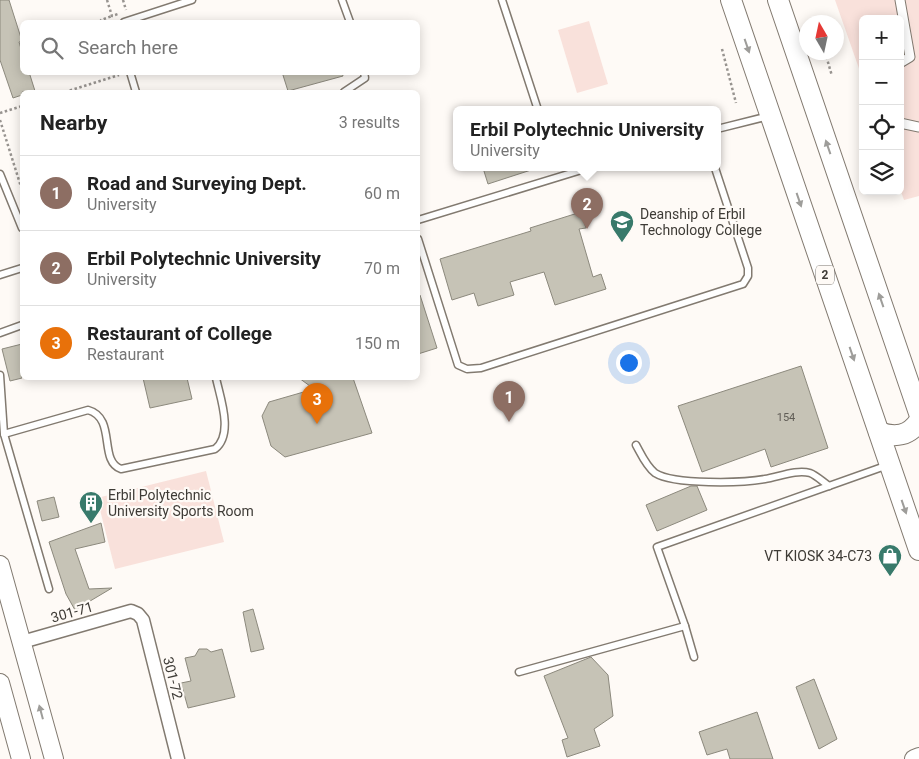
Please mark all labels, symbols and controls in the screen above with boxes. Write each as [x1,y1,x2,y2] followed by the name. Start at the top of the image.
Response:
[799,15,844,60] north arrow
[859,15,904,195] map controls
[859,15,904,60] button: +
[20,20,420,75] search box
[38,34,66,62] icon: search
[78,36,178,59] text: Search here
[743,39,751,54] one-way arrow
[859,60,904,105] button: −
[859,105,904,150] button: locate
[453,106,721,171] popup
[40,111,107,135] text: Nearby
[339,113,400,132] text: 3 results
[470,118,704,141] text: Erbil Polytechnic University
[824,139,831,154] one-way arrow
[470,141,540,160] text: University
[859,150,904,195] button: layers
[87,172,307,195] text: Road and Surveying Dept.
[51,184,61,203] text: 1
[364,184,400,203] text: 60 m
[571,188,603,229] pin: 2
[795,193,803,208] one-way arrow
[87,195,157,214] text: University
[640,206,762,238] place label: Deanship of Erbil Technology College
[609,209,635,243] school or university icon: Deanship of Erbil Technology College
[87,247,321,270] text: Erbil Polytechnic University
[51,259,61,278] text: 2
[364,259,400,278] text: 70 m
[816,266,834,284] road number: 2
[87,270,157,289] text: University
[876,293,884,308] one-way arrow
[87,322,272,345] text: Restaurant of College
[51,334,61,353] text: 3
[355,334,400,353] text: 150 m
[87,345,164,364] text: Restaurant
[849,346,856,361] one-way arrow
[616,350,642,376] your location
[493,381,525,422] pin: 1
[301,383,333,424] pin: 3
[777,411,795,424] house number: 154
[108,487,254,519] place label: Erbil Polytechnic University Sports Room
[78,490,104,524] building icon: Erbil Polytechnic University Sports Room
[901,500,909,515] one-way arrow
[877,543,903,577] shop icon: VT KIOSK 34-C73
[764,548,872,564] place label: VT KIOSK 34-C73
[49,598,95,626] street label: 301-71
[160,655,186,701] street label: 301-72
[37,704,45,719] one-way arrow

